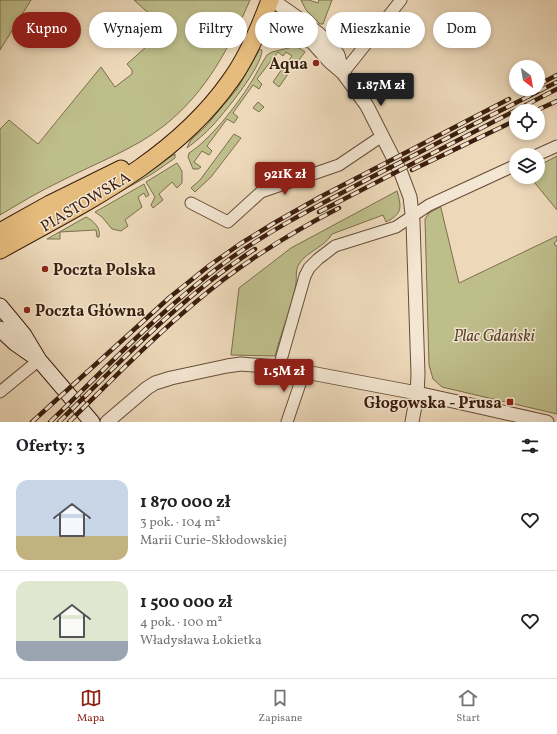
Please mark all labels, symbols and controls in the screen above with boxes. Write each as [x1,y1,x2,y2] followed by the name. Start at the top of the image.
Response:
[12,12,81,48] chip: Kupno
[89,12,177,48] chip: Wynajem
[185,12,247,48] chip: Filtry
[255,12,318,48] chip: Nowe
[326,12,425,48] chip: Mieszkanie
[433,12,491,48] chip: Dom
[269,54,308,76] place label: Aqua
[311,58,321,68] marker: Aqua
[509,60,545,96] north arrow
[509,60,545,184] map controls
[340,73,422,107] pin: 1.87M zł
[357,77,405,95] text: 1.87M zł
[509,104,545,140] button: locate
[509,148,545,184] button: layers
[248,162,322,196] pin: 921K zł
[264,166,306,184] text: 921K zł
[37,167,135,238] street label: PIASTOWSKA
[53,260,156,282] place label: Poczta Polska
[40,264,50,274] marker: Poczta Polska
[35,301,146,323] place label: Poczta Główna
[22,305,32,315] marker: Poczta Główna
[453,326,536,348] park label: Plac Gdański
[247,359,321,393] pin: 1.5M zł
[263,363,305,381] text: 1.5M zł
[364,393,502,415] place label: Głogowska - Prusa
[505,397,515,407] marker: Głogowska - Prusa
[16,435,85,458] text: Oferty: 3
[519,435,541,457] icon: filters
[140,491,231,514] text: 1 870 000 zł
[48,496,96,544] icon: home
[519,509,541,531] icon: heart
[140,514,221,532] text: 3 pok. · 104 m²
[140,532,287,550] text: Marii Curie-Skłodowskiej
[140,591,232,614] text: 1 500 000 zł
[48,597,96,645] icon: home
[519,610,541,632] icon: heart
[140,614,222,632] text: 4 pok. · 100 m²
[140,632,262,650] text: Władysława Łokietka
[77,687,104,726] tab: Mapa
[258,687,302,726] tab: Zapisane
[456,687,480,726] tab: Start

